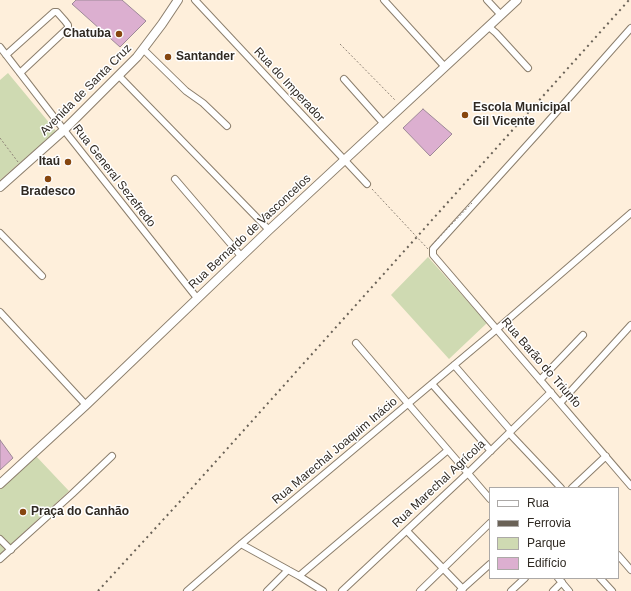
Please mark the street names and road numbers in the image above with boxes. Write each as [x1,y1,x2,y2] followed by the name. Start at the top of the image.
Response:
[37,41,135,139] street label: Avenida de Santa Cruz
[251,45,327,125] street label: Rua do Imperador
[70,122,158,230] street label: Rua General Sezefredo
[186,172,314,292] street label: Rua Bernardo de Vasconcelos
[498,315,584,411] street label: Rua Barão do Triunfo
[270,394,400,508] street label: Rua Marechal Joaquim Inácio
[389,437,489,531] street label: Rua Marechal Agrícola

